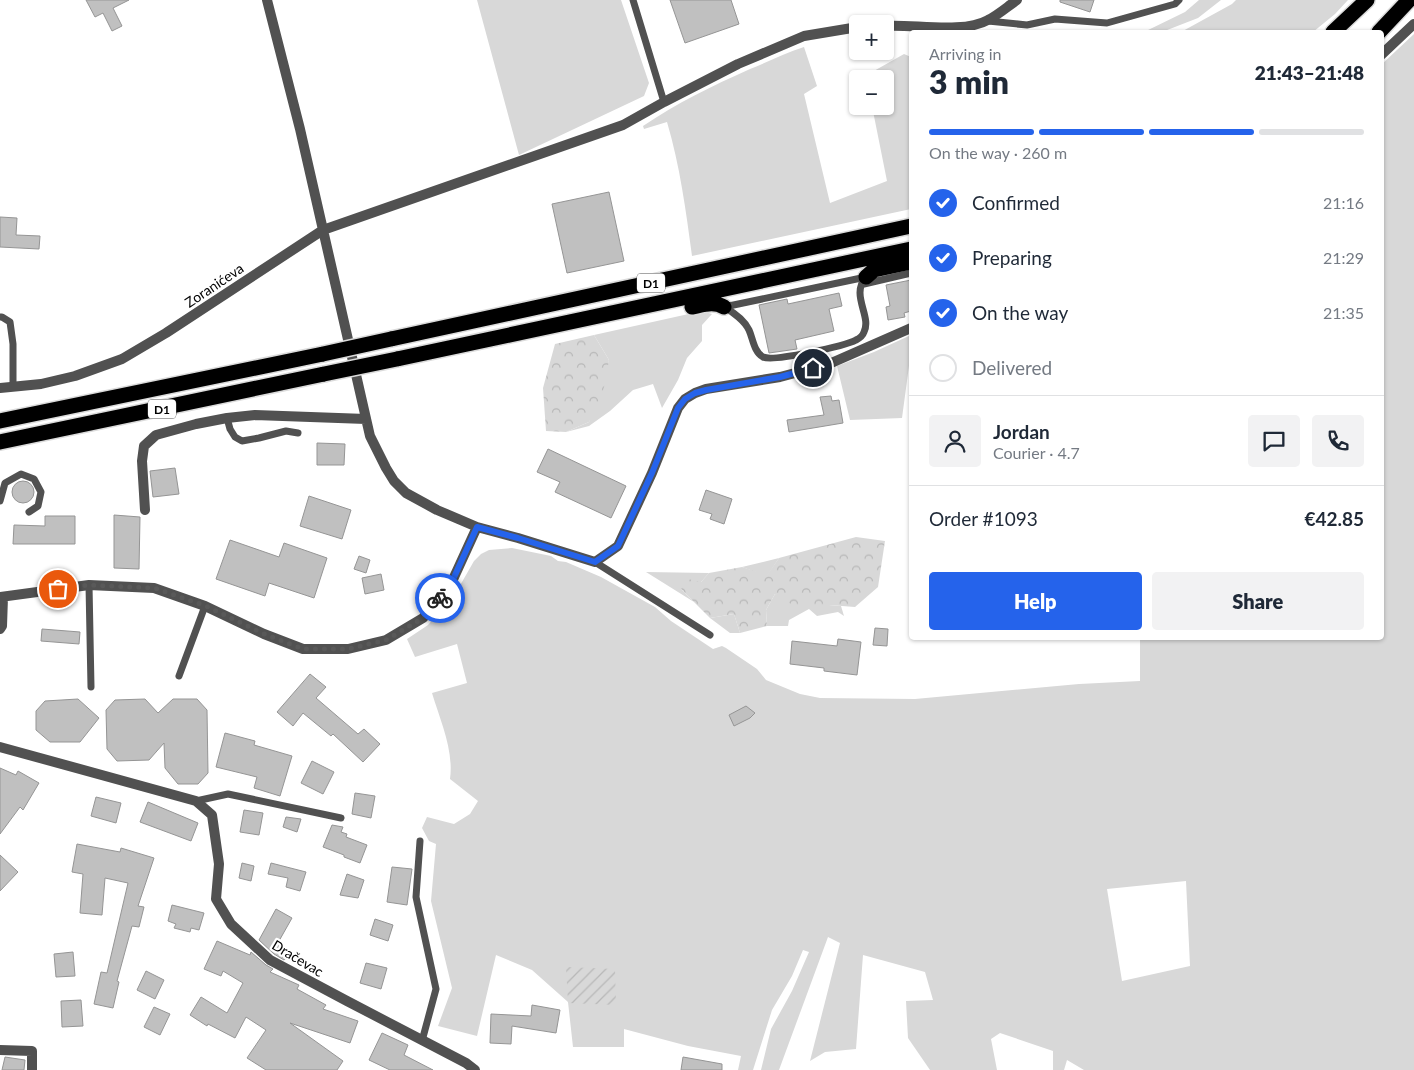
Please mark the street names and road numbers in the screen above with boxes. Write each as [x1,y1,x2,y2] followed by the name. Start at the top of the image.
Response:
[181,259,247,311] street label: Zoranićeva
[637,274,665,292] road number: D1
[148,399,176,418] road number: D1
[269,936,327,980] street label: Dračevac

